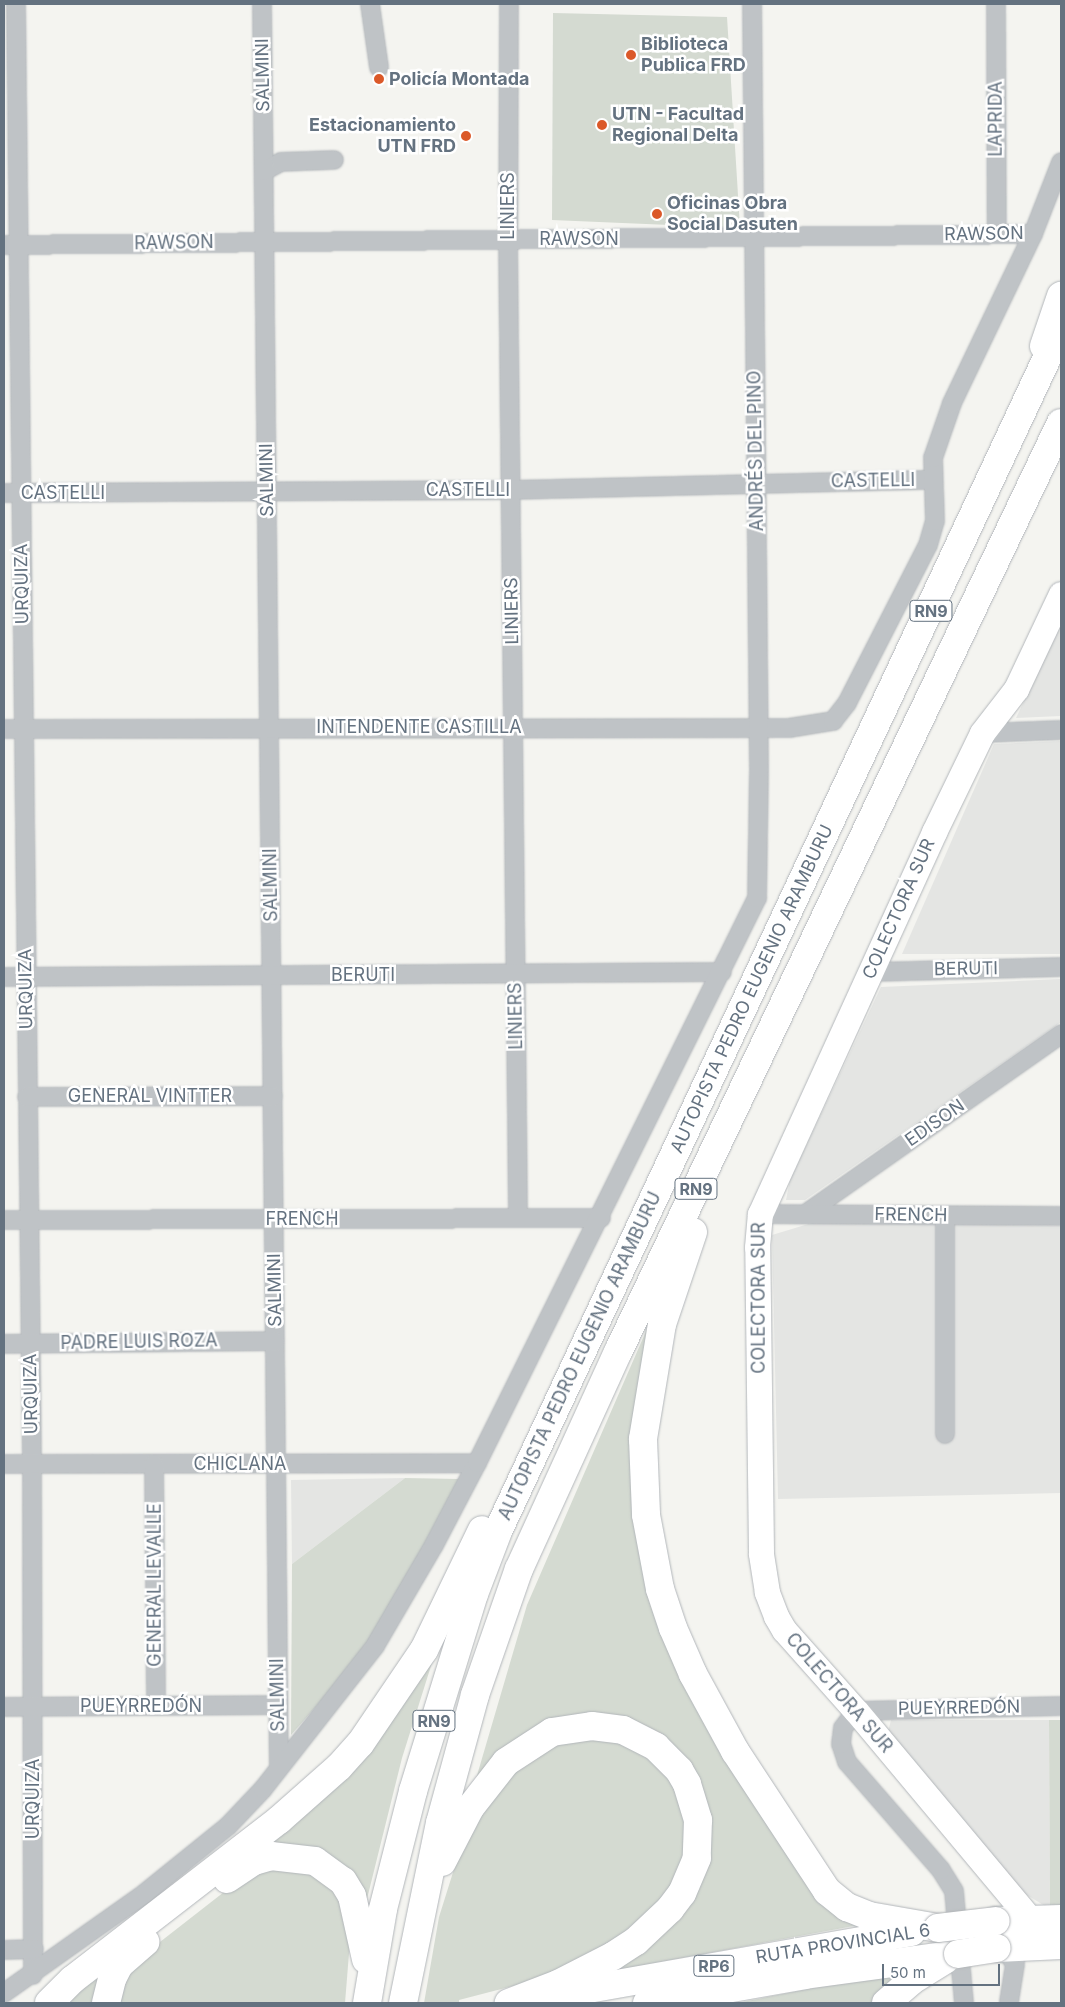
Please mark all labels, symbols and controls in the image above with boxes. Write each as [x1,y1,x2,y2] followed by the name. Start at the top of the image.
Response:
[641,34,746,76] place label: Biblioteca Publica FRD
[252,38,274,112] street label: SALMINI
[625,49,637,61] marker: Biblioteca Publica FRD
[389,68,529,90] place label: Policía Montada
[373,73,385,85] marker: Policía Montada
[985,81,1007,157] street label: LAPRIDA
[612,104,744,146] place label: UTN - Facultad Regional Delta
[309,115,456,158] place label: Estacionamiento UTN FRD
[596,119,608,131] marker: UTN - Facultad Regional Delta
[460,130,472,142] marker: Estacionamiento UTN FRD
[497,172,519,240] street label: LINIERS
[667,193,798,235] place label: Oficinas Obra Social Dasuten
[651,208,663,220] marker: Oficinas Obra Social Dasuten
[944,223,1024,245] street label: RAWSON
[539,228,619,250] street label: RAWSON
[134,232,214,254] street label: RAWSON
[744,370,768,532] street label: ANDRÉS DEL PINO
[256,443,278,517] street label: SALMINI
[831,469,915,493] street label: CASTELLI
[426,479,510,501] street label: CASTELLI
[21,482,105,504] street label: CASTELLI
[10,543,34,625] street label: URQUIZA
[501,577,523,645] street label: LINIERS
[908,598,954,624] road number: RN9
[316,716,522,738] street label: INTENDENTE CASTILLA
[666,821,838,1157] street label: AUTOPISTA PEDRO EUGENIO ARAMBURU
[858,835,940,983] street label: COLECTORA SUR
[260,848,282,922] street label: SALMINI
[14,948,38,1030] street label: URQUIZA
[934,958,998,980] street label: BERUTI
[331,964,395,986] street label: BERUTI
[505,982,527,1050] street label: LINIERS
[68,1085,232,1107] street label: GENERAL VINTTER
[901,1095,969,1151] street label: EDISON
[674,1176,718,1202] road number: RN9
[494,1188,666,1524] street label: AUTOPISTA PEDRO EUGENIO ARAMBURU
[874,1204,948,1226] street label: FRENCH
[265,1208,339,1230] street label: FRENCH
[748,1222,770,1374] street label: COLECTORA SUR
[264,1253,286,1327] street label: SALMINI
[60,1330,218,1354] street label: PADRE LUIS ROZA
[19,1353,43,1435] street label: URQUIZA
[193,1453,287,1475] street label: CHICLANA
[144,1503,166,1667] street label: GENERAL LEVALLE
[781,1629,897,1757] street label: COLECTORA SUR
[267,1658,289,1732] street label: SALMINI
[80,1695,202,1717] street label: PUEYRREDÓN
[898,1696,1020,1720] street label: PUEYRREDÓN
[412,1708,456,1734] road number: RN9
[22,1759,44,1839] street label: URQUIZA
[754,1920,932,1968] street label: RUTA PROVINCIAL 6
[693,1952,735,1980] road number: RP6
[885,1954,1002,1986] scale bar
[890,1963,926,1982] text: 50 m

